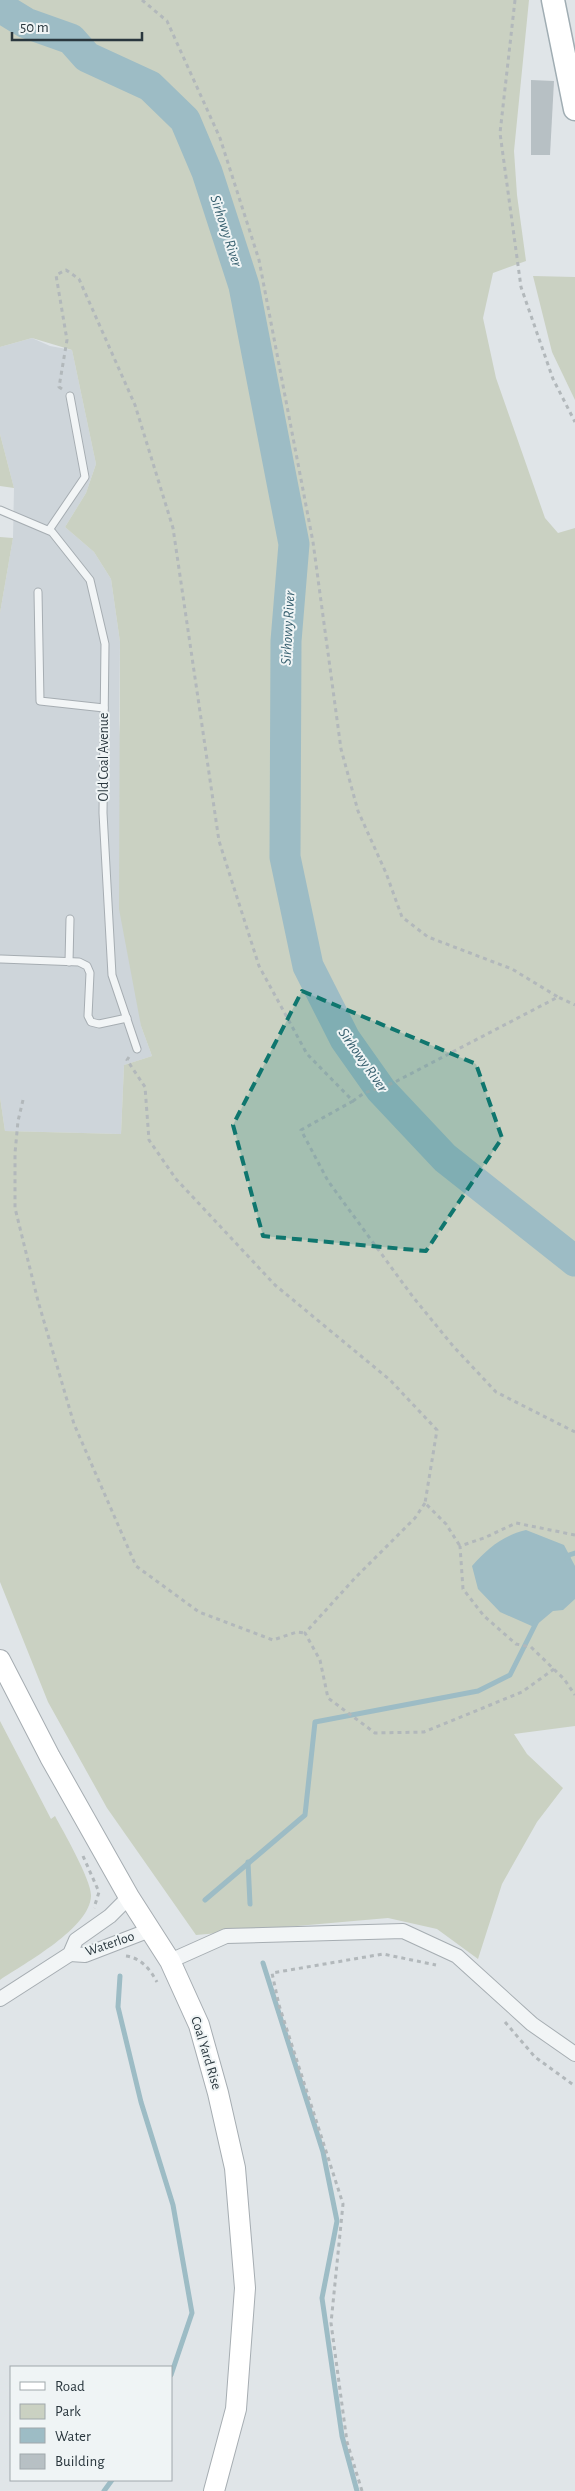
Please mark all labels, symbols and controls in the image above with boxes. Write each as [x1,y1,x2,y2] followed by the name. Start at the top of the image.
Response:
[12,10,142,42] scale bar
[20,20,49,35] text: 50 m
[207,193,245,270] water label: Sirhowy River
[279,589,297,665] water label: Sirhowy River
[97,713,111,801] street label: Old Coal Avenue
[336,1025,391,1096] water label: Sirhowy River
[84,1929,136,1959] street label: Waterloo
[188,2015,224,2091] street label: Coal Yard Rise
[10,2366,172,2481] legend
[55,2379,85,2394] text: Road
[55,2404,81,2419] text: Park
[55,2429,91,2444] text: Water
[55,2454,105,2469] text: Building

